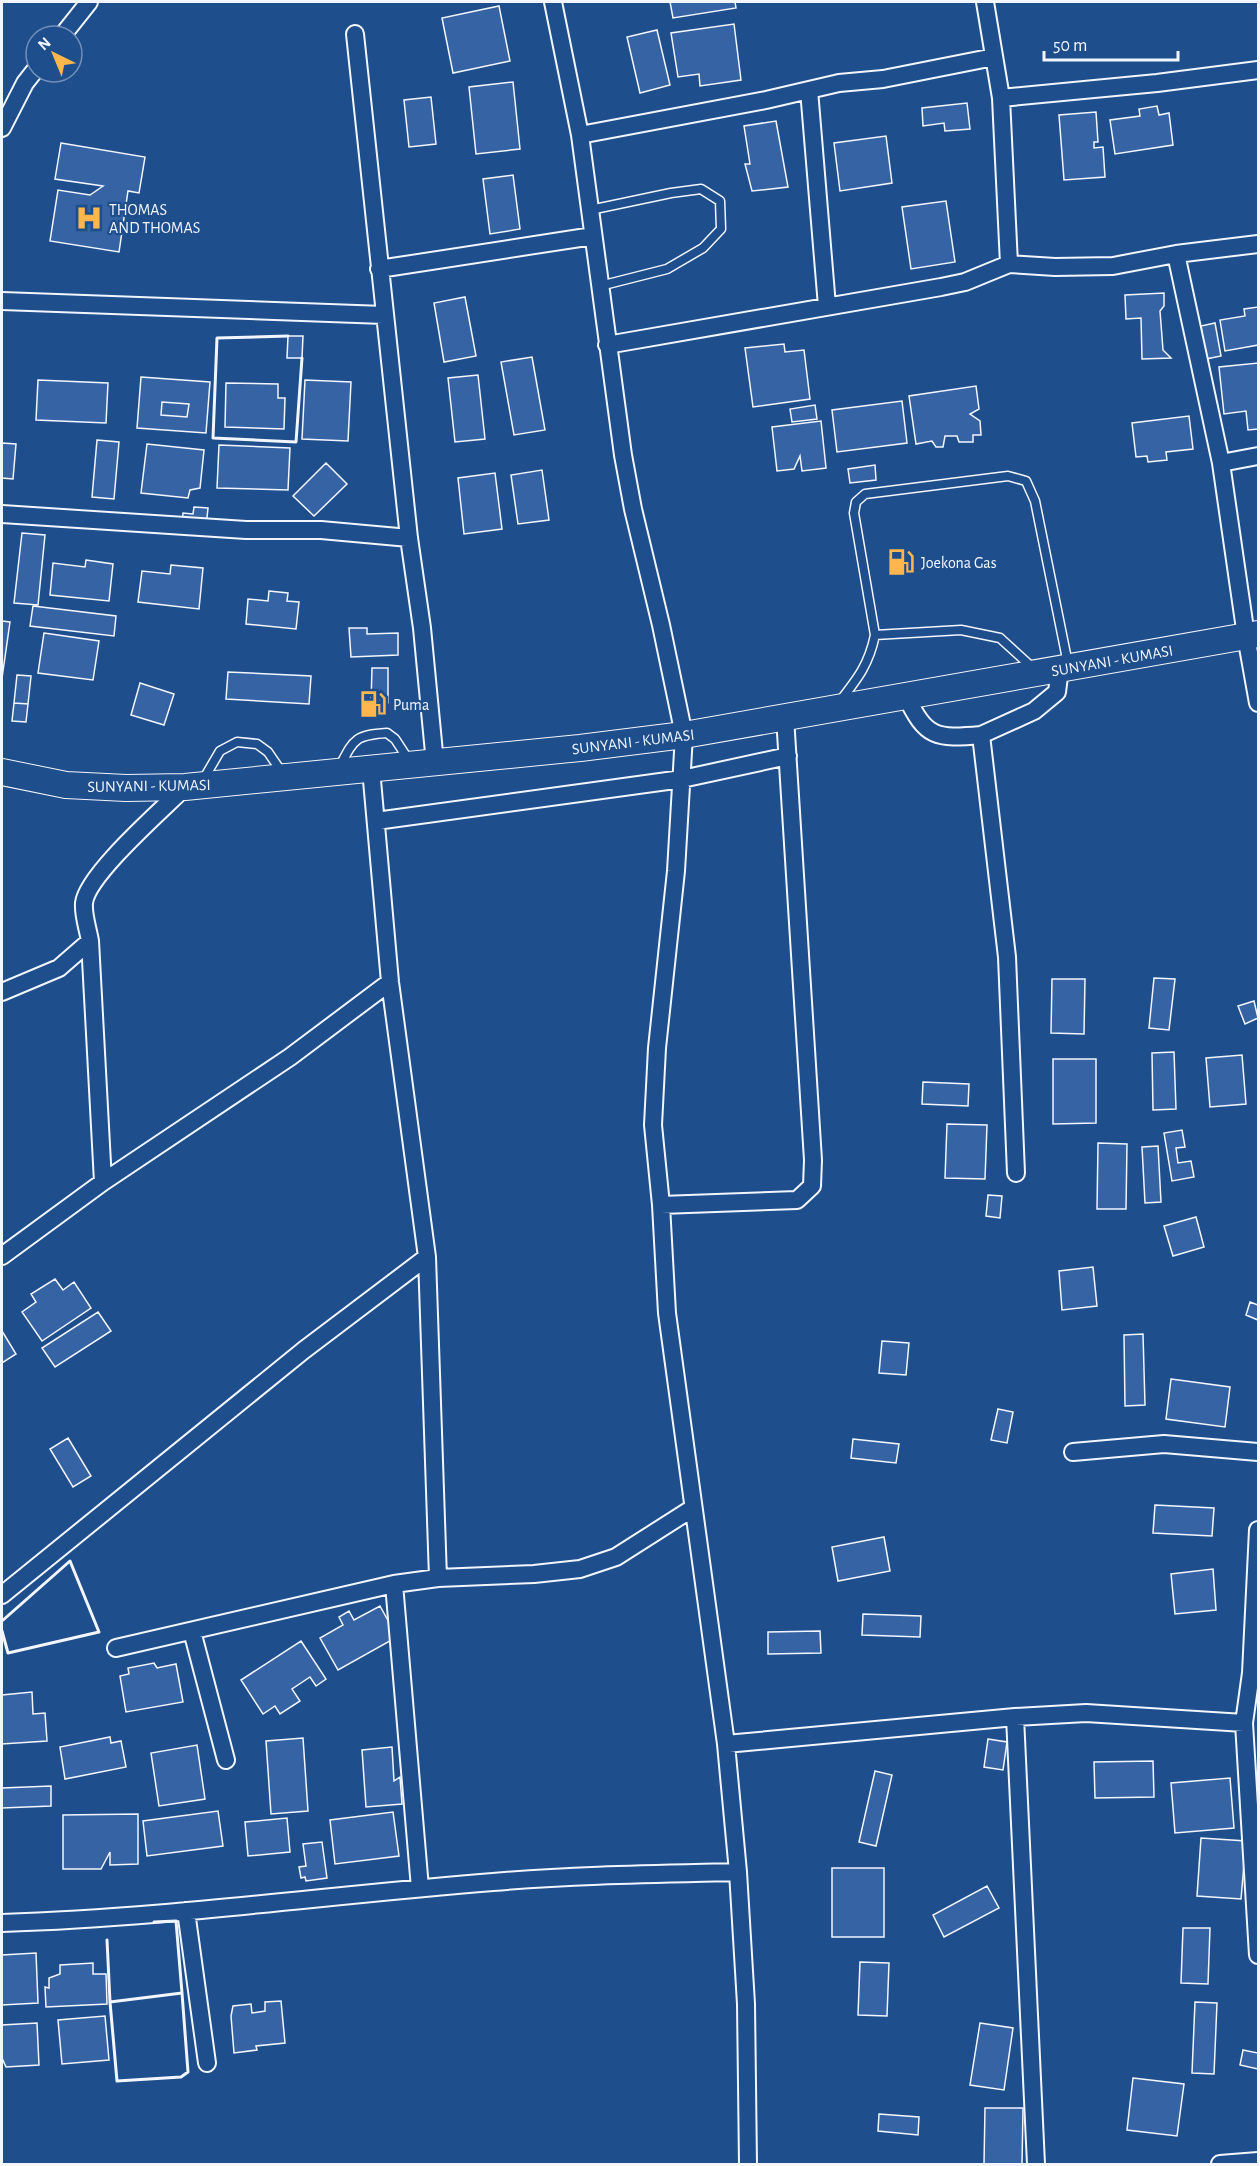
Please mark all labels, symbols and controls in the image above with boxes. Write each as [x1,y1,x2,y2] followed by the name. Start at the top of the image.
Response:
[24,24,84,84] north arrow
[1044,24,1178,62] scale bar
[35,34,54,53] text: N
[1053,37,1087,55] text: 50 m
[109,202,200,236] place label: THOMAS AND THOMAS
[74,203,104,233] hospital icon: THOMAS AND THOMAS
[886,547,916,577] fuel station icon: Joekona Gas
[921,555,997,571] place label: Joekona Gas
[1050,642,1174,680] street label: SUNYANI - KUMASI
[358,689,388,719] fuel station icon: Puma
[393,697,429,713] place label: Puma
[571,727,695,757] street label: SUNYANI - KUMASI
[87,777,211,795] street label: SUNYANI - KUMASI

